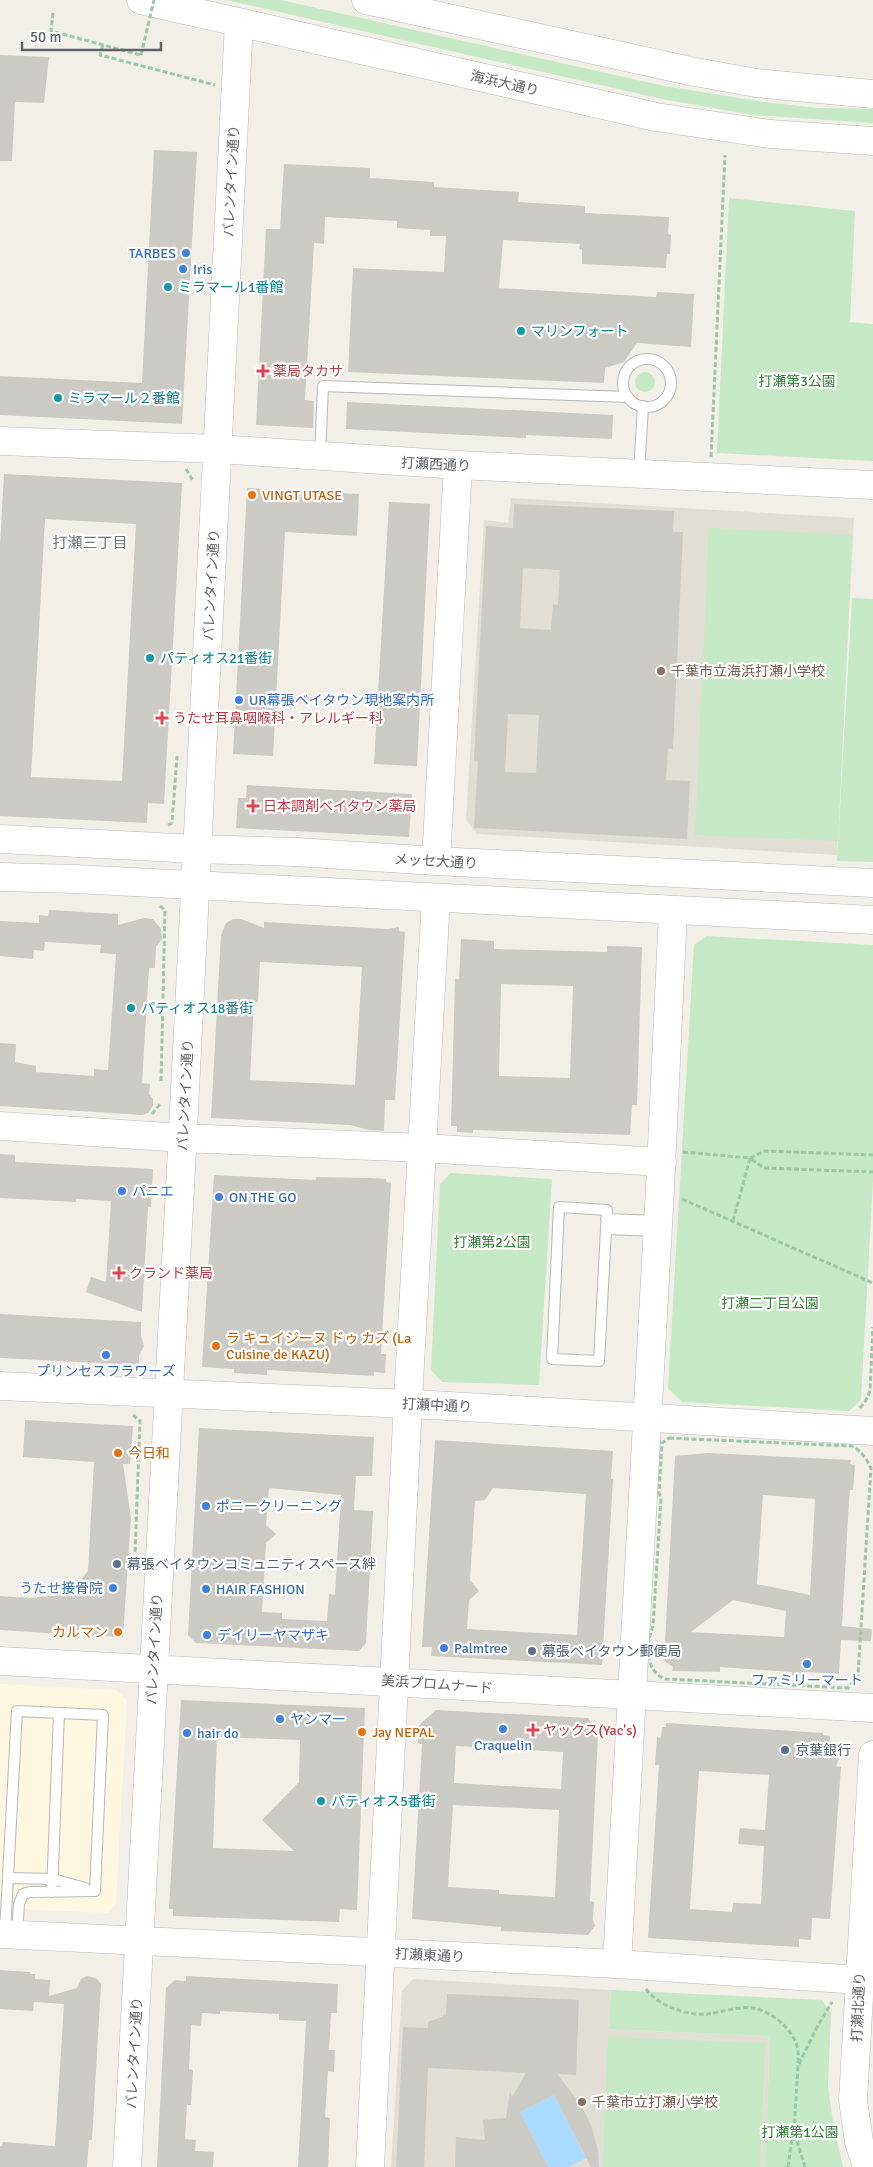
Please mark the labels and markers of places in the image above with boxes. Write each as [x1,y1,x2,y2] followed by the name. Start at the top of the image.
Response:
[129,245,176,262] place label: TARBES
[180,247,192,259] marker: TARBES
[193,261,212,278] place label: Iris
[177,263,189,275] marker: Iris
[178,279,284,296] place label: ミラマール1番館
[162,281,174,293] marker: ミラマール1番館
[531,323,629,340] place label: マリンフォート
[515,325,527,337] marker: マリンフォート
[273,363,343,380] place label: 薬局タカサ
[257,365,269,377] marker: 薬局タカサ
[68,390,180,407] place label: ミラマール２番館
[52,392,64,404] marker: ミラマール２番館
[262,487,342,504] place label: VINGT UTASE
[246,489,258,501] marker: VINGT UTASE
[160,650,272,667] place label: パティオス21番街
[144,652,156,664] marker: パティオス21番街
[671,663,825,680] place label: 千葉市立海浜打瀬小学校
[655,665,667,677] marker: 千葉市立海浜打瀬小学校
[249,692,434,709] place label: UR幕張ベイタウン現地案内所
[233,694,245,706] marker: UR幕張ベイタウン現地案内所
[173,710,383,727] place label: うたせ耳鼻咽喉科・アレルギー科
[155,711,169,725] marker: うたせ耳鼻咽喉科・アレルギー科
[263,798,416,815] place label: 日本調剤ベイタウン薬局
[247,800,259,812] marker: 日本調剤ベイタウン薬局
[141,1000,253,1017] place label: パティオス18番街
[125,1002,137,1014] marker: パティオス18番街
[132,1183,174,1200] place label: パニエ
[116,1185,128,1197] marker: パニエ
[229,1189,296,1206] place label: ON THE GO
[213,1191,225,1203] marker: ON THE GO
[129,1265,213,1282] place label: クランド薬局
[113,1267,125,1279] marker: クランド薬局
[226,1330,411,1363] place label: ラ キュイジーヌ ドゥ カズ (La Cuisine de KAZU)
[210,1340,222,1352] marker: ラ キュイジーヌ ドゥ カズ (La Cuisine de KAZU)
[100,1349,112,1361] marker: プリンセスフラワーズ
[36,1363,176,1380] place label: プリンセスフラワーズ
[128,1445,170,1462] place label: 今日和
[112,1447,124,1459] marker: 今日和
[216,1498,342,1515] place label: ポニークリーニング
[200,1500,212,1512] marker: ポニークリーニング
[127,1556,376,1573] place label: 幕張ベイタウンコミュニティスペース絆
[111,1558,123,1570] marker: 幕張ベイタウンコミュニティスペース絆
[19,1580,103,1597] place label: うたせ接骨院
[216,1581,305,1598] place label: HAIR FASHION
[107,1582,119,1594] marker: うたせ接骨院
[200,1583,212,1595] marker: HAIR FASHION
[52,1624,108,1641] place label: カルマン
[112,1626,124,1638] marker: カルマン
[217,1627,329,1644] place label: デイリーヤマザキ
[201,1629,213,1641] marker: デイリーヤマザキ
[454,1640,508,1657] place label: Palmtree
[438,1642,450,1654] marker: Palmtree
[542,1643,681,1660] place label: 幕張ベイタウン郵便局
[526,1645,538,1657] marker: 幕張ベイタウン郵便局
[801,1658,813,1670] marker: ファミリーマート
[751,1672,863,1689] place label: ファミリーマート
[290,1711,346,1728] place label: ヤンマー
[274,1713,286,1725] marker: ヤンマー
[543,1722,637,1739] place label: ヤックス(Yac's)
[497,1723,509,1735] marker: Craquelin
[372,1724,435,1741] place label: Jay NEPAL
[527,1724,539,1736] marker: ヤックス(Yac's)
[197,1725,238,1742] place label: hair do
[356,1726,368,1738] marker: Jay NEPAL
[181,1727,193,1739] marker: hair do
[474,1737,532,1754] place label: Craquelin
[795,1742,851,1759] place label: 京葉銀行
[779,1744,791,1756] marker: 京葉銀行
[331,1793,436,1810] place label: パティオス5番街
[315,1795,327,1807] marker: パティオス5番街
[592,2094,718,2111] place label: 千葉市立打瀬小学校
[576,2096,588,2108] marker: 千葉市立打瀬小学校

